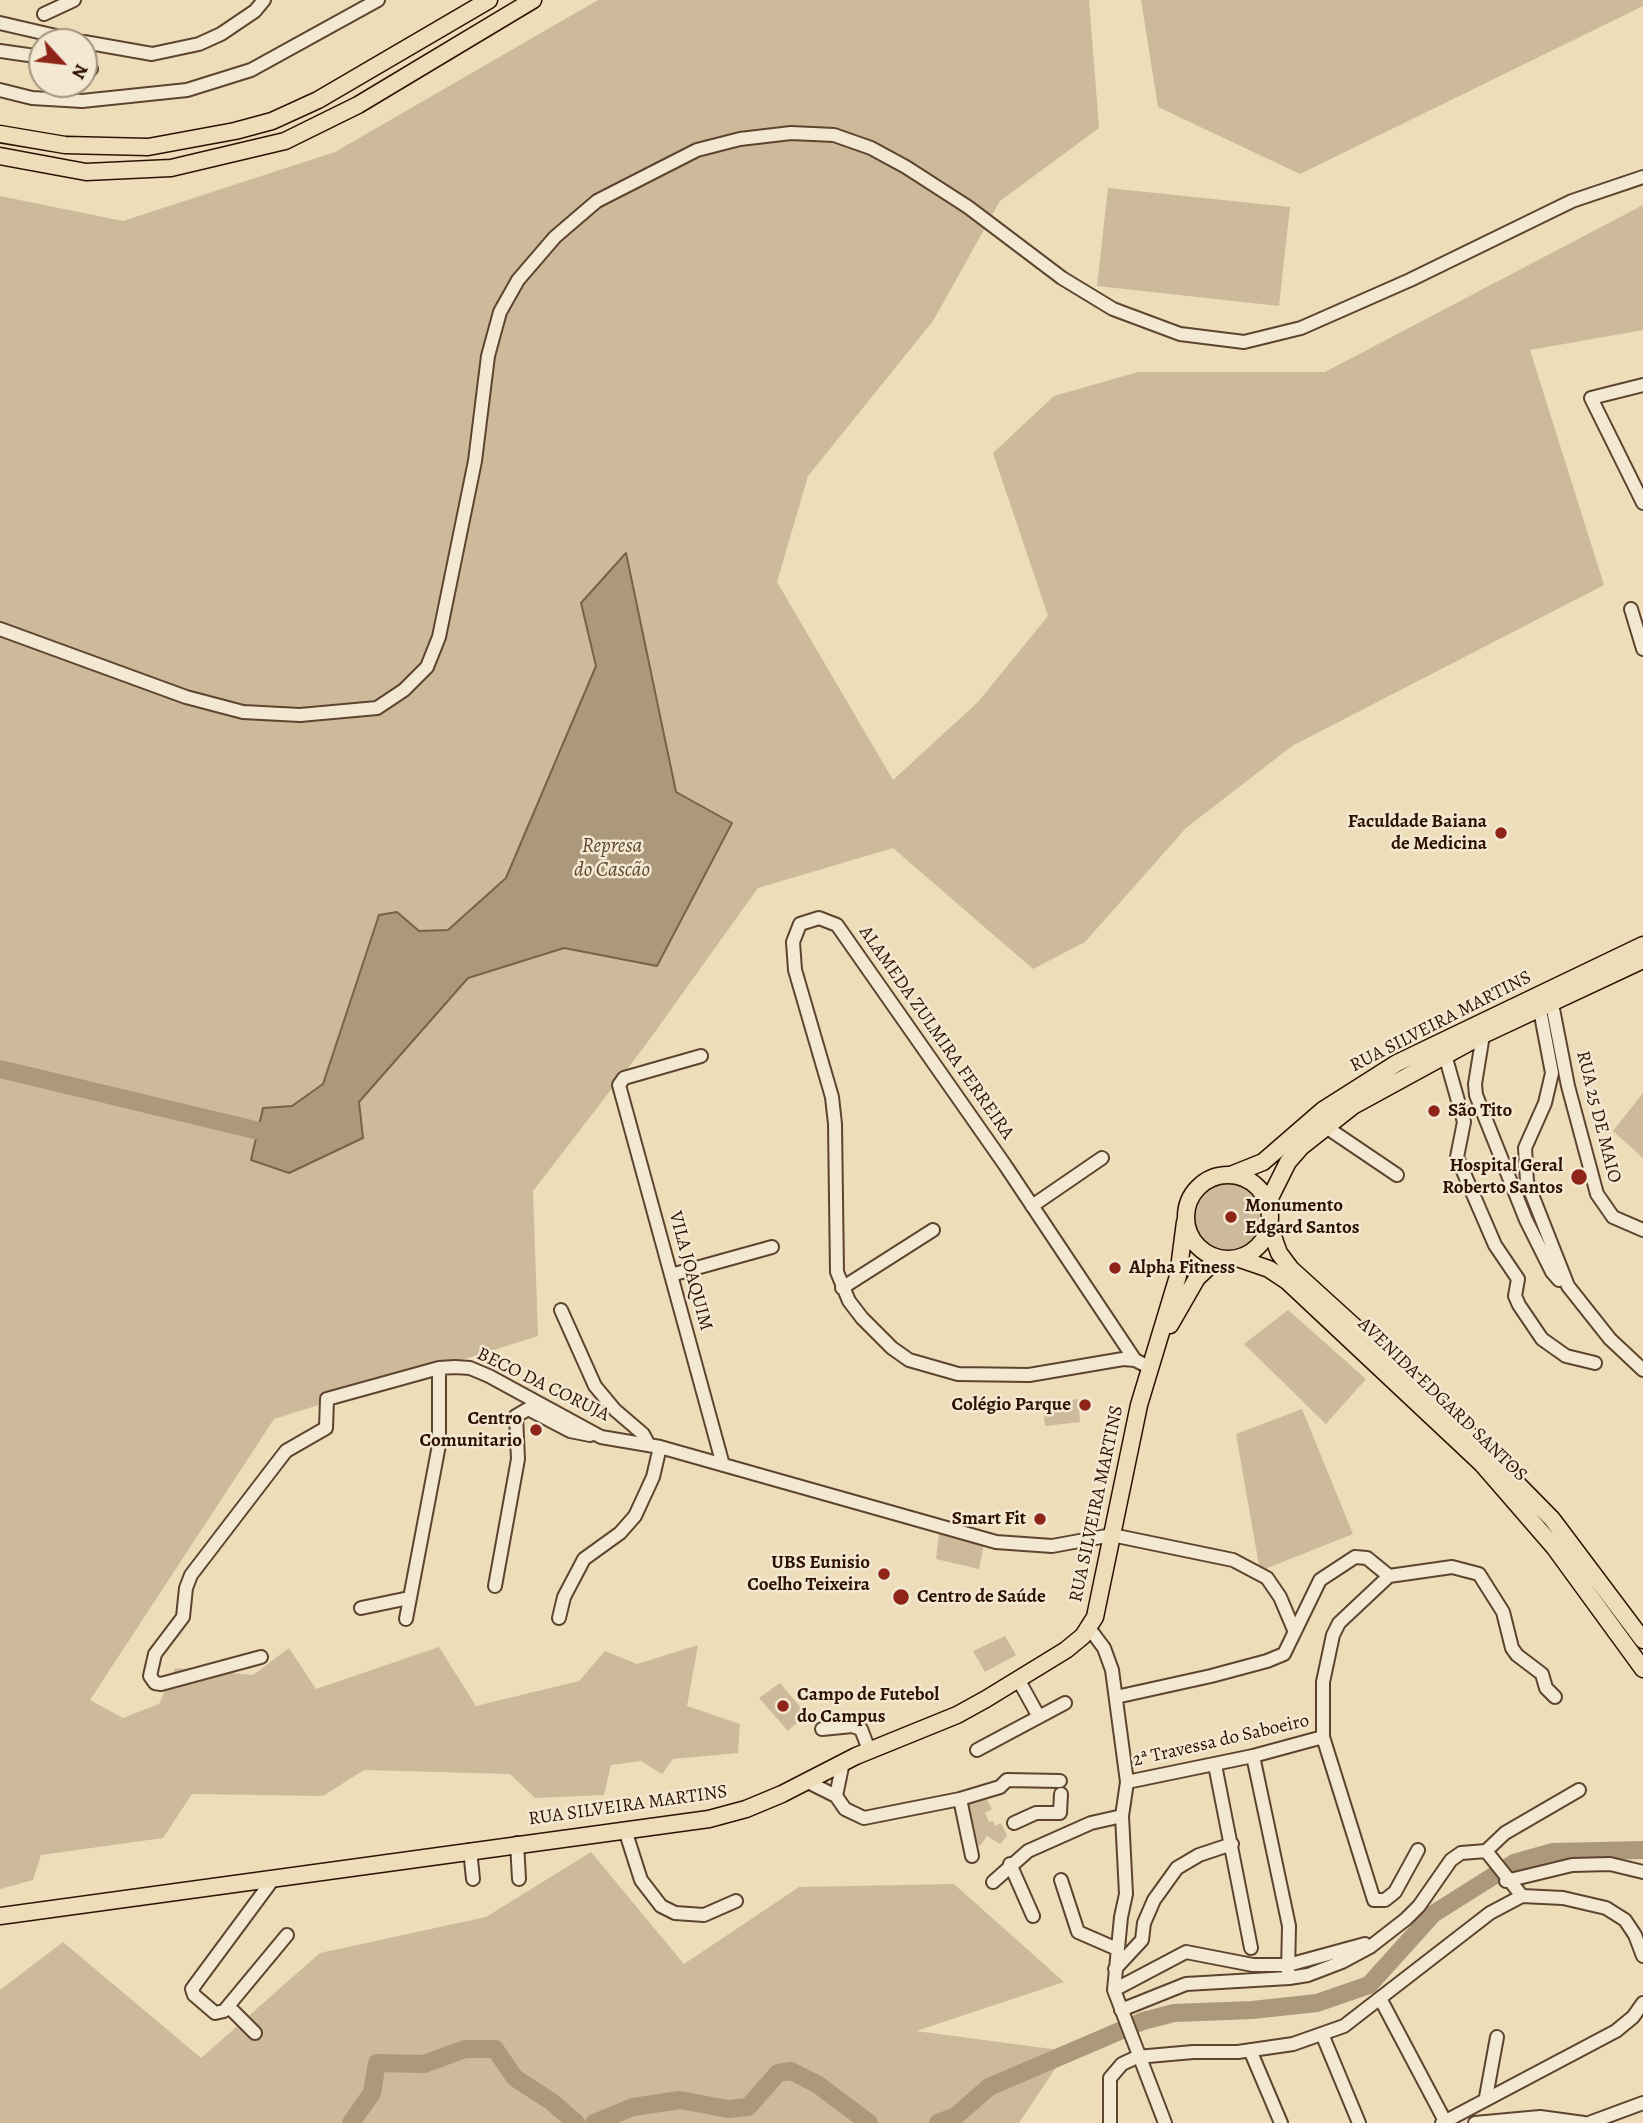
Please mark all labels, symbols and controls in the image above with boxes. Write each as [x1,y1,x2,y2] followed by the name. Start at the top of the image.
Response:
[28,28,98,98] north arrow
[65,60,95,84] text: N
[1348,811,1487,855] place label: Faculdade Baiana de Medicina
[1493,825,1509,841] marker: Faculdade Baiana de Medicina
[574,834,650,884] water label: Represa do Cascão
[853,922,1019,1144] street label: ALAMEDA ZULMIRA FERREIRA
[1346,966,1536,1078] street label: RUA SILVEIRA MARTINS
[1571,1049,1625,1185] street label: RUA 25 DE MAIO
[1448,1100,1512,1122] place label: São Tito
[1426,1103,1442,1119] marker: São Tito
[1442,1155,1563,1199] place label: Hospital Geral Roberto Santos
[1569,1167,1589,1187] marker: Hospital Geral Roberto Santos
[1245,1195,1360,1239] place label: Monumento Edgard Santos
[663,1209,717,1333] street label: VILA JOAQUIM
[1223,1209,1239,1225] marker: Monumento Edgard Santos
[1129,1257,1235,1279] place label: Alpha Fitness
[1107,1260,1123,1276] marker: Alpha Fitness
[1353,1313,1531,1487] street label: AVENIDA EDGARD SANTOS
[473,1343,613,1427] street label: BECO DA CORUJA
[952,1394,1071,1416] place label: Colégio Parque
[1077,1397,1093,1413] marker: Colégio Parque
[1065,1404,1129,1604] street label: RUA SILVEIRA MARTINS
[420,1408,522,1452] place label: Centro Comunitario
[528,1422,544,1438] marker: Centro Comunitario
[952,1508,1026,1530] place label: Smart Fit
[1032,1511,1048,1527] marker: Smart Fit
[747,1552,870,1596] place label: UBS Eunisio Coelho Teixeira
[876,1566,892,1582] marker: UBS Eunisio Coelho Teixeira
[917,1586,1046,1608] place label: Centro de Saúde
[891,1587,911,1607] marker: Centro de Saúde
[797,1684,939,1728] place label: Campo de Futebol do Campus
[775,1698,791,1714] marker: Campo de Futebol do Campus
[1131,1710,1311,1772] street label: 2ª Travessa do Saboeiro
[527,1781,729,1831] street label: RUA SILVEIRA MARTINS

